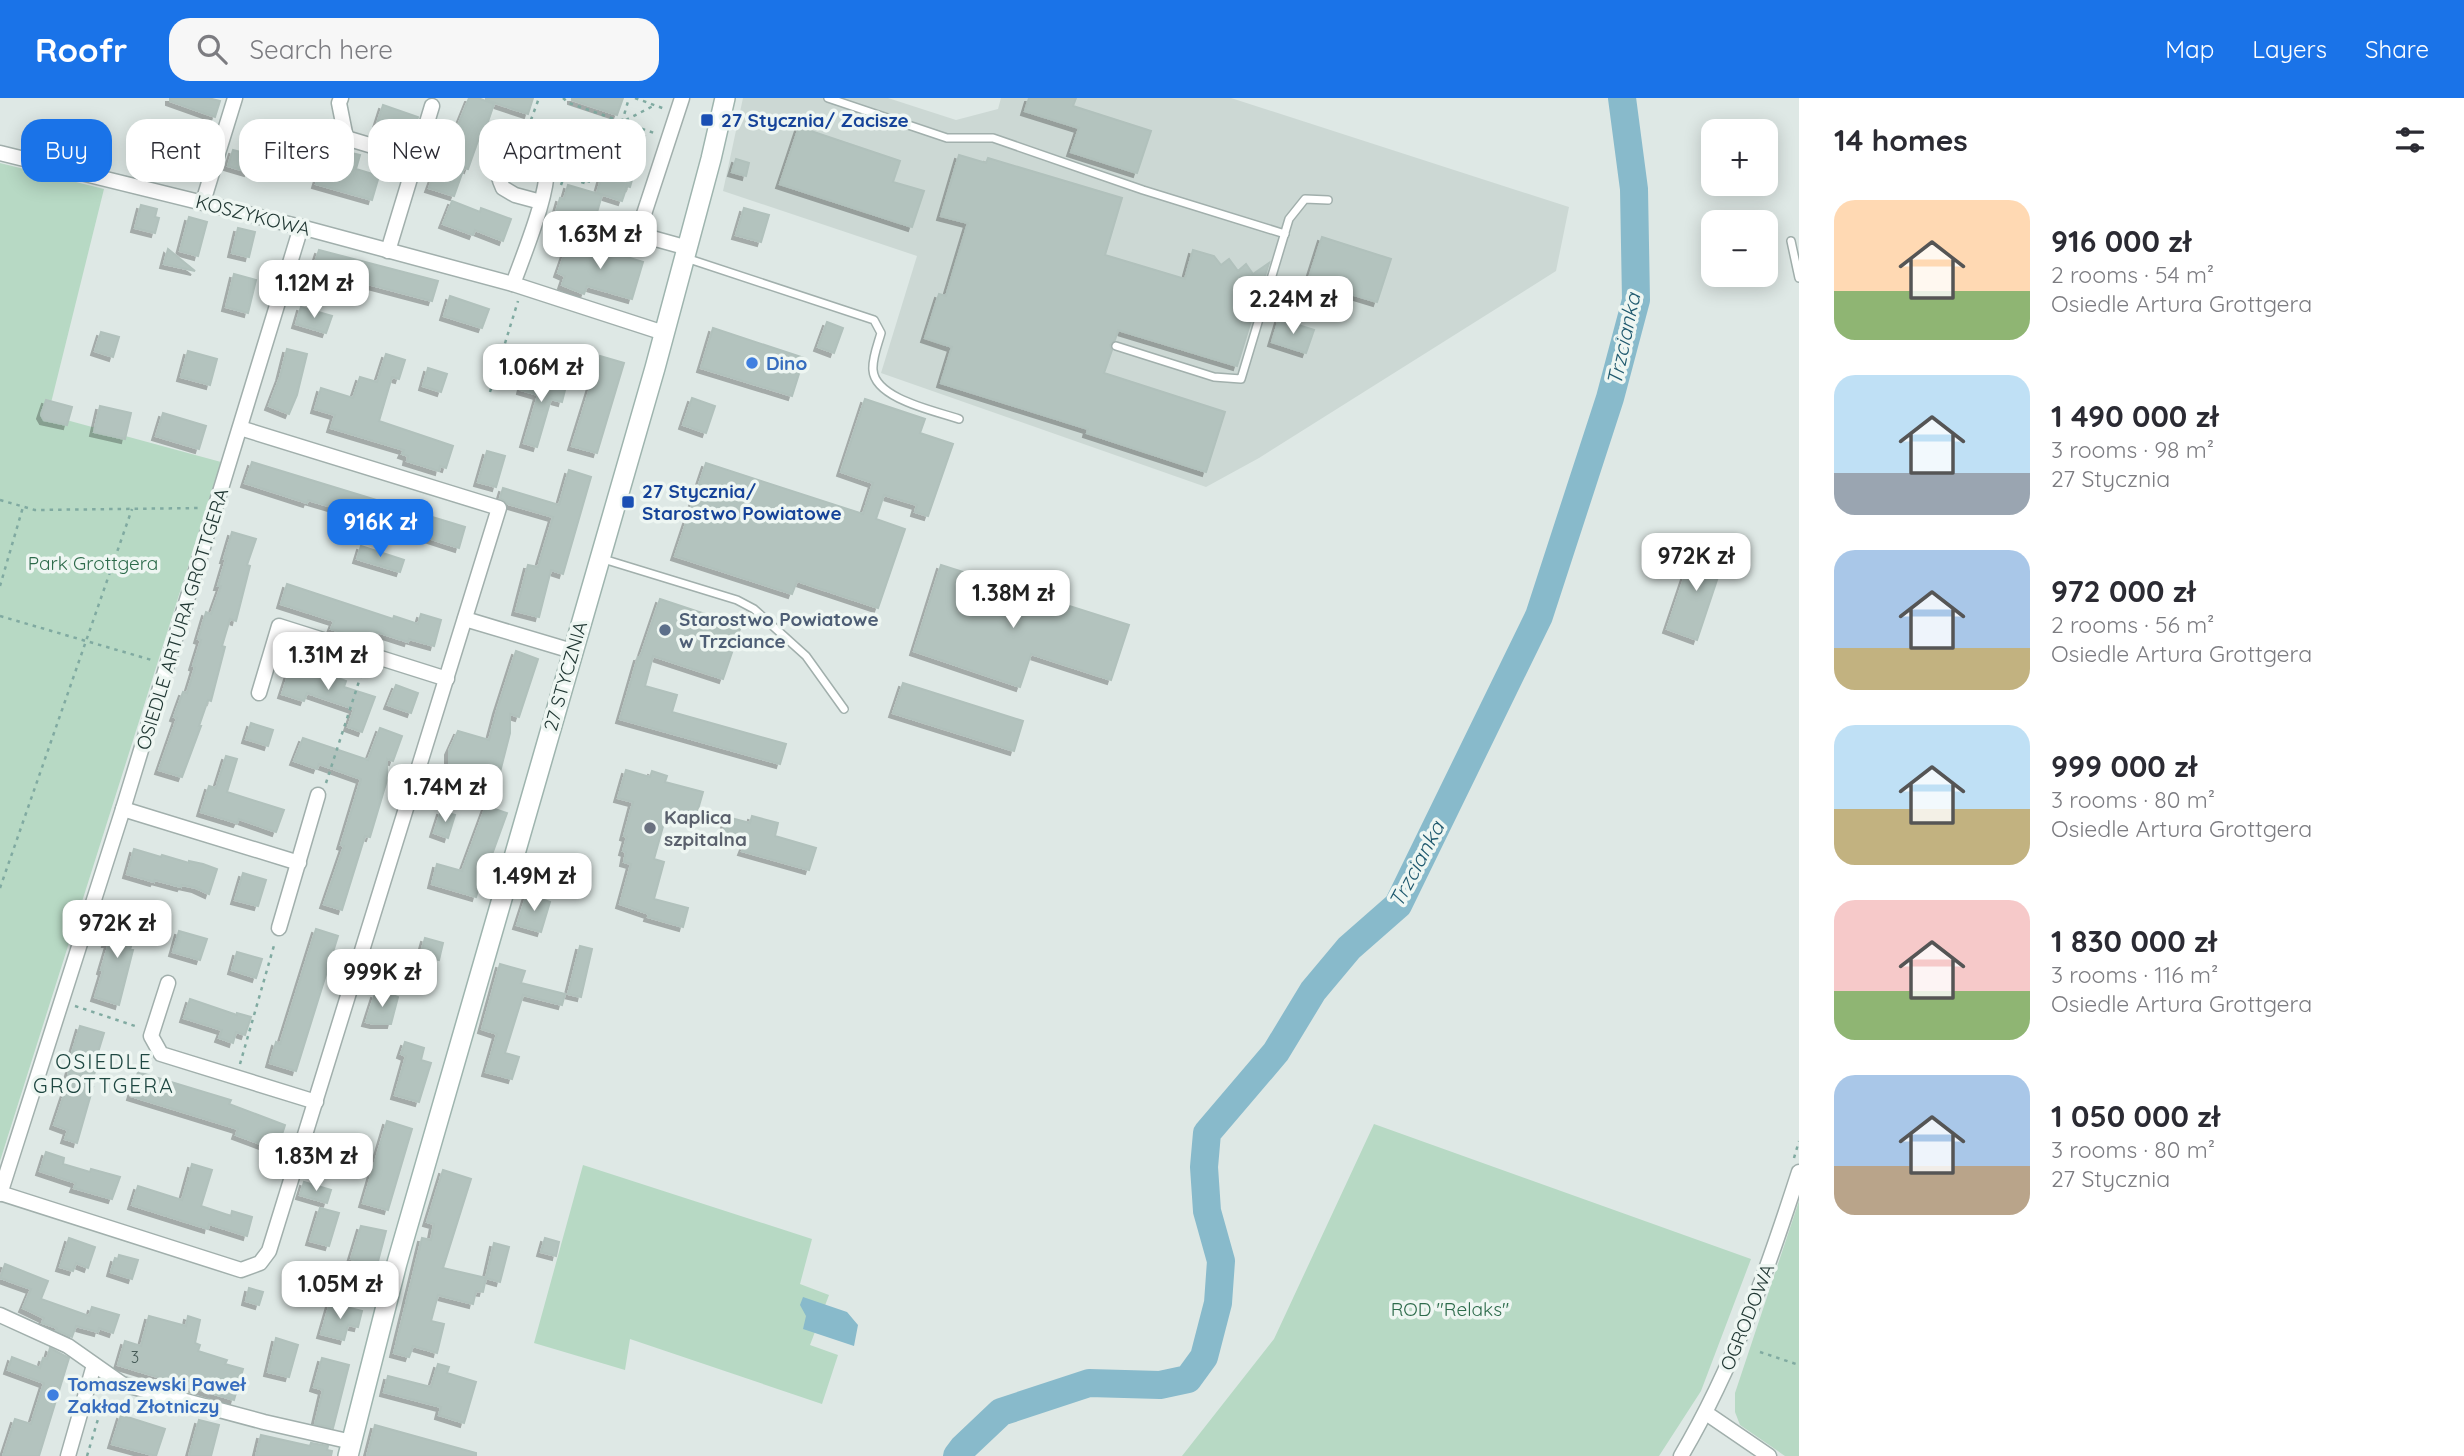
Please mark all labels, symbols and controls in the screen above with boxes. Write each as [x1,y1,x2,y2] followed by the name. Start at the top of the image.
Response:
[169,18,659,81] search box
[35,29,127,70] text: Roofr
[193,30,231,68] icon: search
[249,33,393,66] text: Search here
[2165,34,2214,64] text: Map
[2252,34,2327,64] text: Layers
[2365,34,2429,64] text: Share
[721,108,909,132] place label: 27 Stycznia/ Zacisze
[699,112,715,128] marker: 27 Stycznia/ Zacisze
[21,119,112,182] chip: Buy
[126,119,225,182] chip: Rent
[239,119,354,182] chip: Filters
[368,119,465,182] chip: New
[479,119,646,182] chip: Apartment
[1701,119,1778,287] map controls
[1701,119,1778,196] button: +
[1834,121,1968,159] text: 14 homes
[2391,121,2429,159] icon: filters
[193,189,313,241] street label: KOSZYKOWA
[1701,210,1778,287] button: −
[528,212,672,271] pin: 1.63M zł
[559,219,641,248] text: 1.63M zł
[2051,222,2191,260] text: 916 000 zł
[1890,228,1974,312] icon: home
[242,260,386,320] pin: 1.12M zł
[2051,260,2214,289] text: 2 rooms · 54 m²
[275,268,353,297] text: 1.12M zł
[1221,276,1365,336] pin: 2.24M zł
[1249,284,1337,313] text: 2.24M zł
[1601,289,1646,387] water label: Trzcianka
[2051,289,2312,318] text: Osiedle Artura Grottgera
[469,344,613,404] pin: 1.06M zł
[766,351,807,375] place label: Dino
[499,352,583,381] text: 1.06M zł
[744,355,760,371] marker: Dino
[2051,397,2218,435] text: 1 490 000 zł
[1890,403,1974,487] icon: home
[2051,435,2214,464] text: 3 rooms · 98 m²
[2051,464,2170,493] text: 27 Stycznia
[642,479,842,525] place label: 27 Stycznia/ Starostwo Powiatowe
[131,485,233,753] street label: OSIEDLE ARTURA GROTTGERA
[620,494,636,510] marker: 27 Stycznia/ Starostwo Powiatowe
[315,500,445,559] pin: 916K zł
[343,507,417,536] text: 916K zł
[1631,533,1761,593] pin: 972K zł
[1658,541,1734,570] text: 972K zł
[28,551,158,575] park label: Park Grottgera
[941,570,1085,630] pin: 1.38M zł
[2051,572,2195,610] text: 972 000 zł
[972,578,1054,607] text: 1.38M zł
[1890,578,1974,662] icon: home
[679,607,879,653] place label: Starostwo Powiatowe w Trzciance
[2051,610,2214,639] text: 2 rooms · 56 m²
[538,618,592,734] street label: 27 STYCZNIA
[657,622,673,638] marker: Starostwo Powiatowe w Trzciance
[256,632,400,692] pin: 1.31M zł
[2051,639,2312,668] text: Osiedle Artura Grottgera
[289,640,367,669] text: 1.31M zł
[2051,747,2197,785] text: 999 000 zł
[1890,753,1974,837] icon: home
[373,764,517,824] pin: 1.74M zł
[404,772,486,801] text: 1.74M zł
[2051,785,2215,814] text: 3 rooms · 80 m²
[664,805,747,851] place label: Kaplica szpitalna
[2051,814,2312,843] text: Osiedle Artura Grottgera
[1383,816,1450,911] water label: Trzcianka
[642,820,658,836] marker: Kaplica szpitalna
[462,854,606,913] pin: 1.49M zł
[493,861,575,890] text: 1.49M zł
[52,900,182,960] pin: 972K zł
[79,908,155,937] text: 972K zł
[2051,922,2217,960] text: 1 830 000 zł
[1890,928,1974,1012] icon: home
[317,950,447,1009] pin: 999K zł
[343,957,421,986] text: 999K zł
[2051,960,2218,989] text: 3 rooms · 116 m²
[2051,989,2312,1018] text: Osiedle Artura Grottgera
[33,1048,175,1098] district label: OSIEDLE GROTTGERA
[2051,1097,2220,1135] text: 1 050 000 zł
[1890,1103,1974,1187] icon: home
[244,1134,388,1193] pin: 1.83M zł
[2051,1135,2215,1164] text: 3 rooms · 80 m²
[275,1141,357,1170] text: 1.83M zł
[2051,1164,2170,1193] text: 27 Stycznia
[1715,1260,1779,1374] street label: OGRODOWA
[268,1262,412,1321] pin: 1.05M zł
[298,1269,382,1298] text: 1.05M zł
[1391,1297,1509,1321] park label: ROD "Relaks"
[131,1347,139,1367] house number: 3
[67,1372,247,1418] place label: Tomaszewski Paweł Zakład Złotniczy
[45,1387,61,1403] marker: Tomaszewski Paweł Zakład Złotniczy

